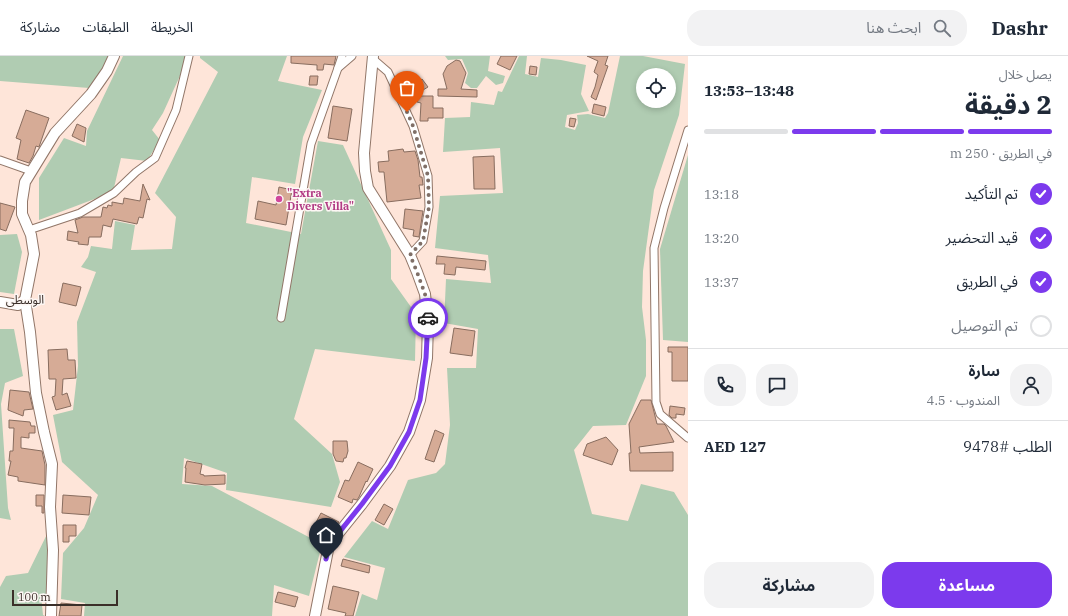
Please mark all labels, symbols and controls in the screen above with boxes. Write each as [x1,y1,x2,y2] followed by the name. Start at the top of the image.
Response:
[687,10,967,46] search box
[991,16,1048,40] text: Dashr
[931,17,953,39] icon: search
[20,18,60,36] text: مشاركة
[82,18,129,36] text: الطبقات
[151,18,193,36] text: الخريطة
[866,18,921,37] text: ابحث هنا
[999,66,1052,83] text: يصل خلال
[636,68,676,108] map controls
[636,68,676,108] button: locate
[390,71,424,112] pin
[396,77,418,99] icon: bag
[704,81,794,100] text: 13:48–13:53
[965,87,1052,121] text: 2 دقيقة
[950,145,1052,162] text: في الطريق · 250 m
[1030,183,1052,205] icon: check
[964,184,1018,203] text: تم التأكيد
[287,186,354,213] place label: "Extra Divers Villa"
[704,186,739,203] text: 13:18
[274,194,284,204] marker: "Extra Divers Villa"
[1030,227,1052,249] icon: check
[946,228,1018,247] text: قيد التحضير
[704,230,739,247] text: 13:20
[1030,271,1052,293] icon: check
[957,272,1018,291] text: في الطريق
[704,274,739,291] text: 13:37
[6,292,44,307] district label: الوسطى
[408,298,448,338] courier
[417,307,439,329] icon: car
[951,316,1018,335] text: تم التوصيل
[968,361,1000,380] text: سارة
[704,364,746,406] button: phone
[756,364,798,406] button: chat
[1010,364,1052,406] button: person
[927,392,1000,409] text: المندوب · 4.5
[704,437,766,456] text: AED 127
[963,437,1052,456] text: الطلب #9478
[309,518,343,559] pin
[315,524,337,546] icon: home
[704,562,874,608] button: مشاركة
[882,562,1052,608] button: مساعدة
[12,588,118,607] scale bar
[18,590,51,604] text: 100 m

